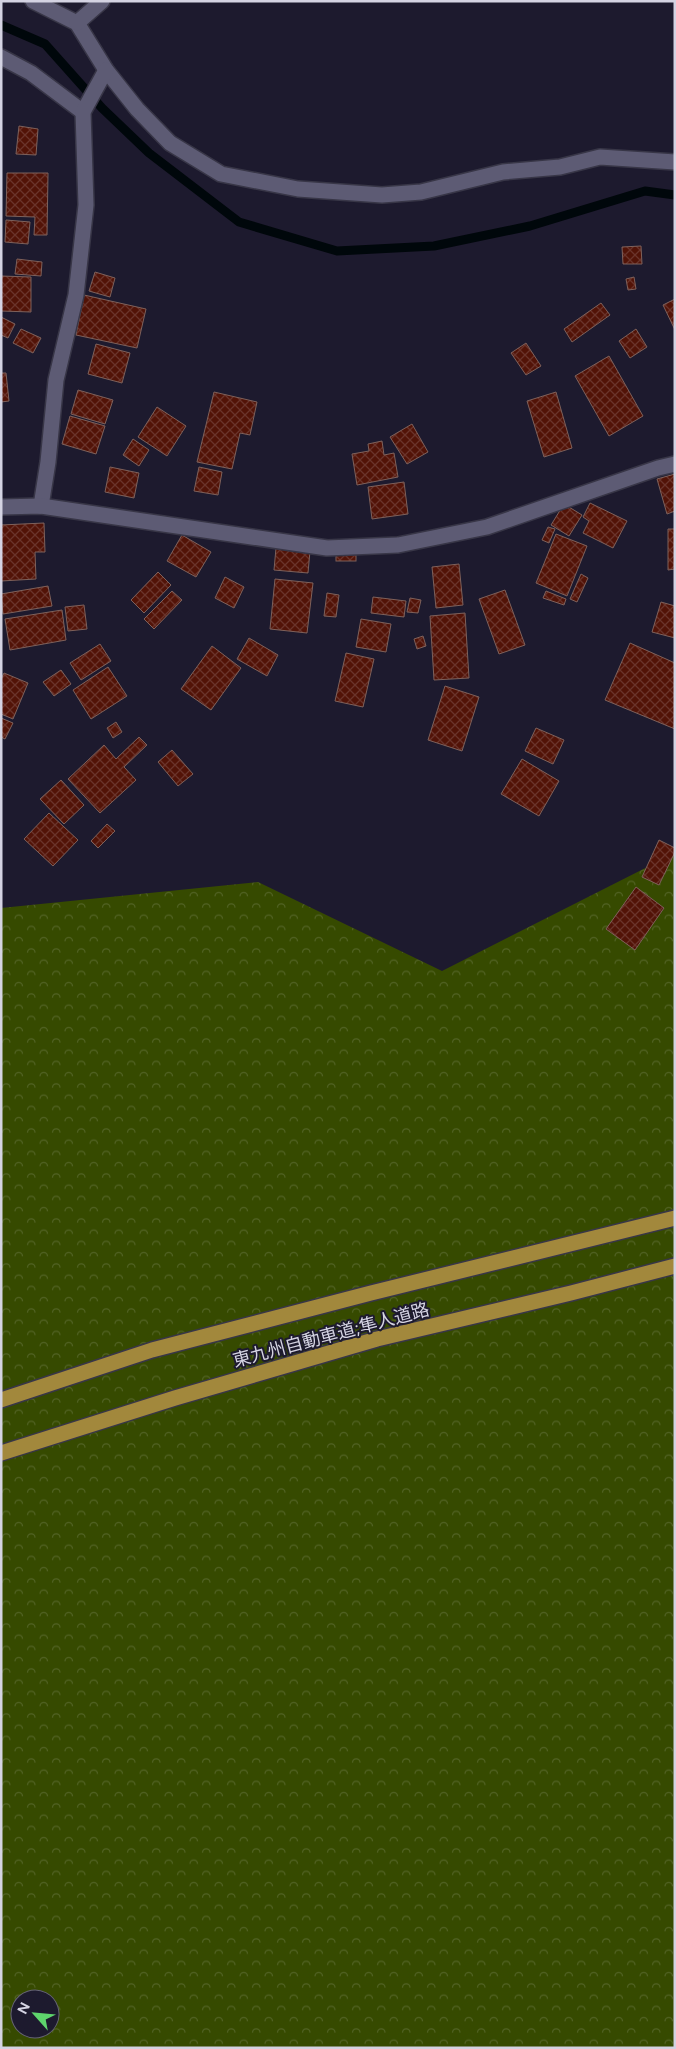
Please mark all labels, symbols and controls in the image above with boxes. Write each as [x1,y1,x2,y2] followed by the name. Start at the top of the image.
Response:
[230,1298,432,1372] street label: 東九州自動車道;隼人道路
[10,1989,60,2039] north arrow
[14,2000,34,2017] text: N

